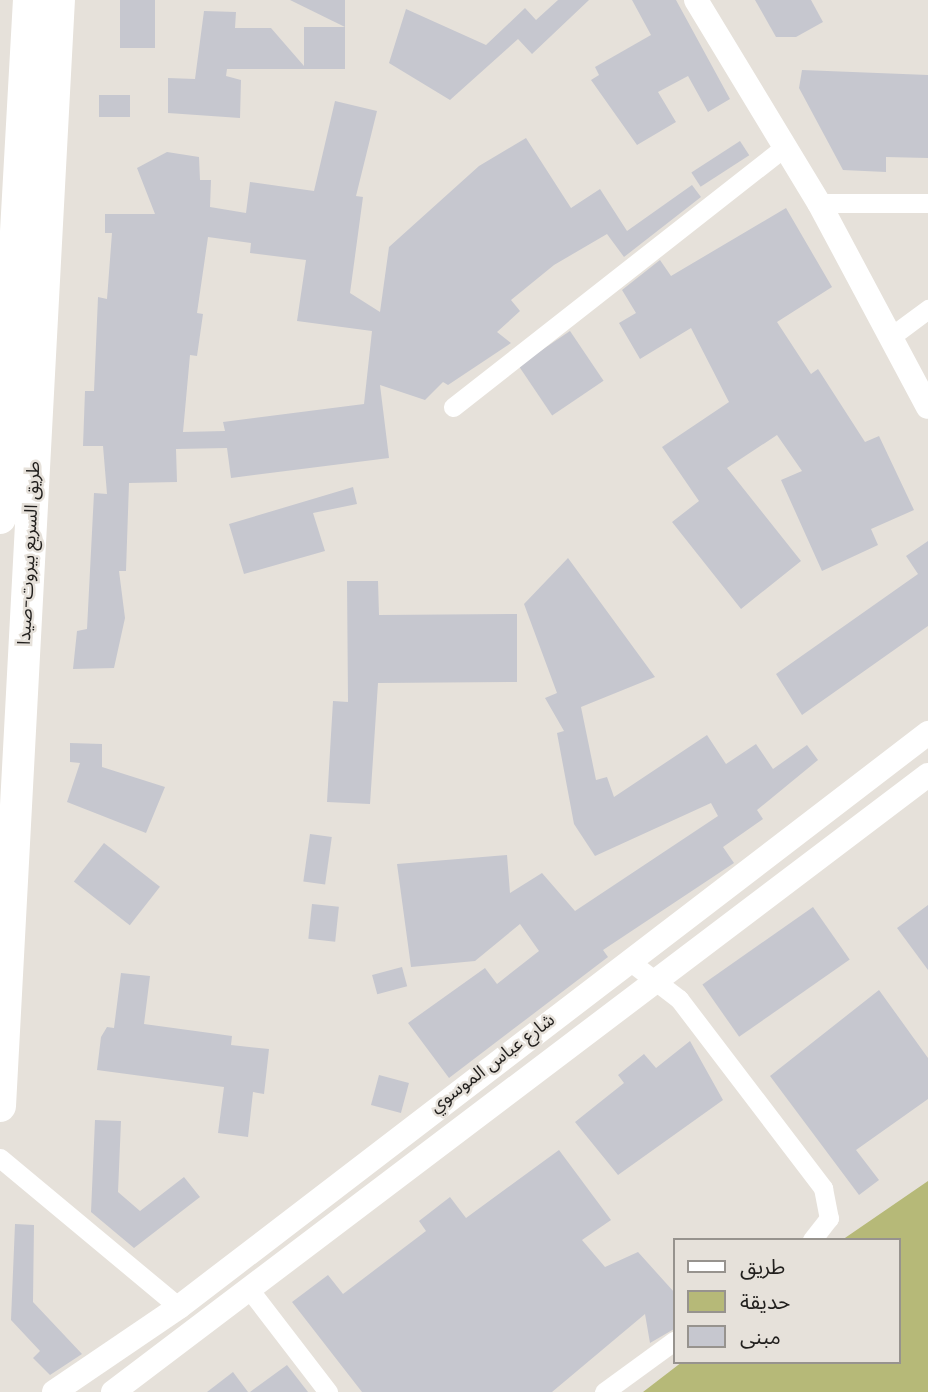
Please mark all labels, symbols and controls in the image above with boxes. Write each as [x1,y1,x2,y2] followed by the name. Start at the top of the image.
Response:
[13,460,45,646] street label: طريق السريع بيروت-صيدا
[425,1009,559,1117] street label: شارع عباس الموسوي
[673,1238,900,1364] legend
[740,1253,785,1280] text: طريق
[740,1288,790,1315] text: حديقة
[740,1323,781,1350] text: مبنى

